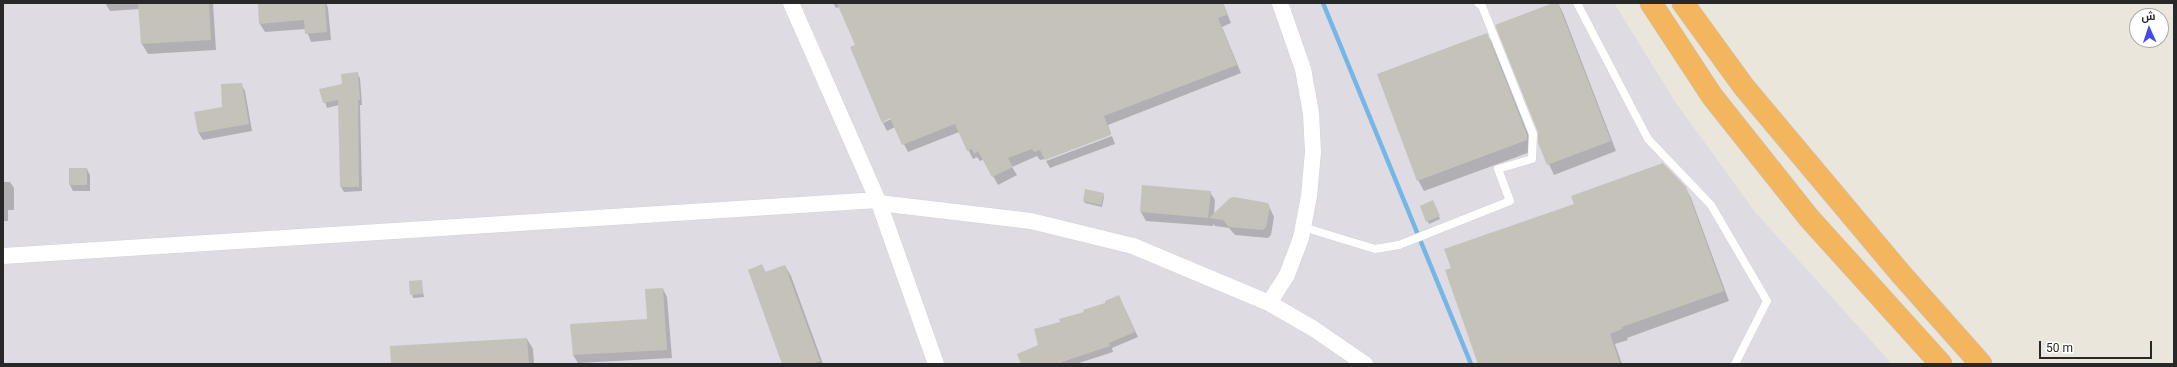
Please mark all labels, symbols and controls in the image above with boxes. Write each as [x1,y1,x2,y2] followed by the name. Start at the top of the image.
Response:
[2129,8,2169,48] north arrow
[2141,10,2156,23] text: ش
[2041,333,2154,359] scale bar
[2046,341,2073,355] text: 50 m

